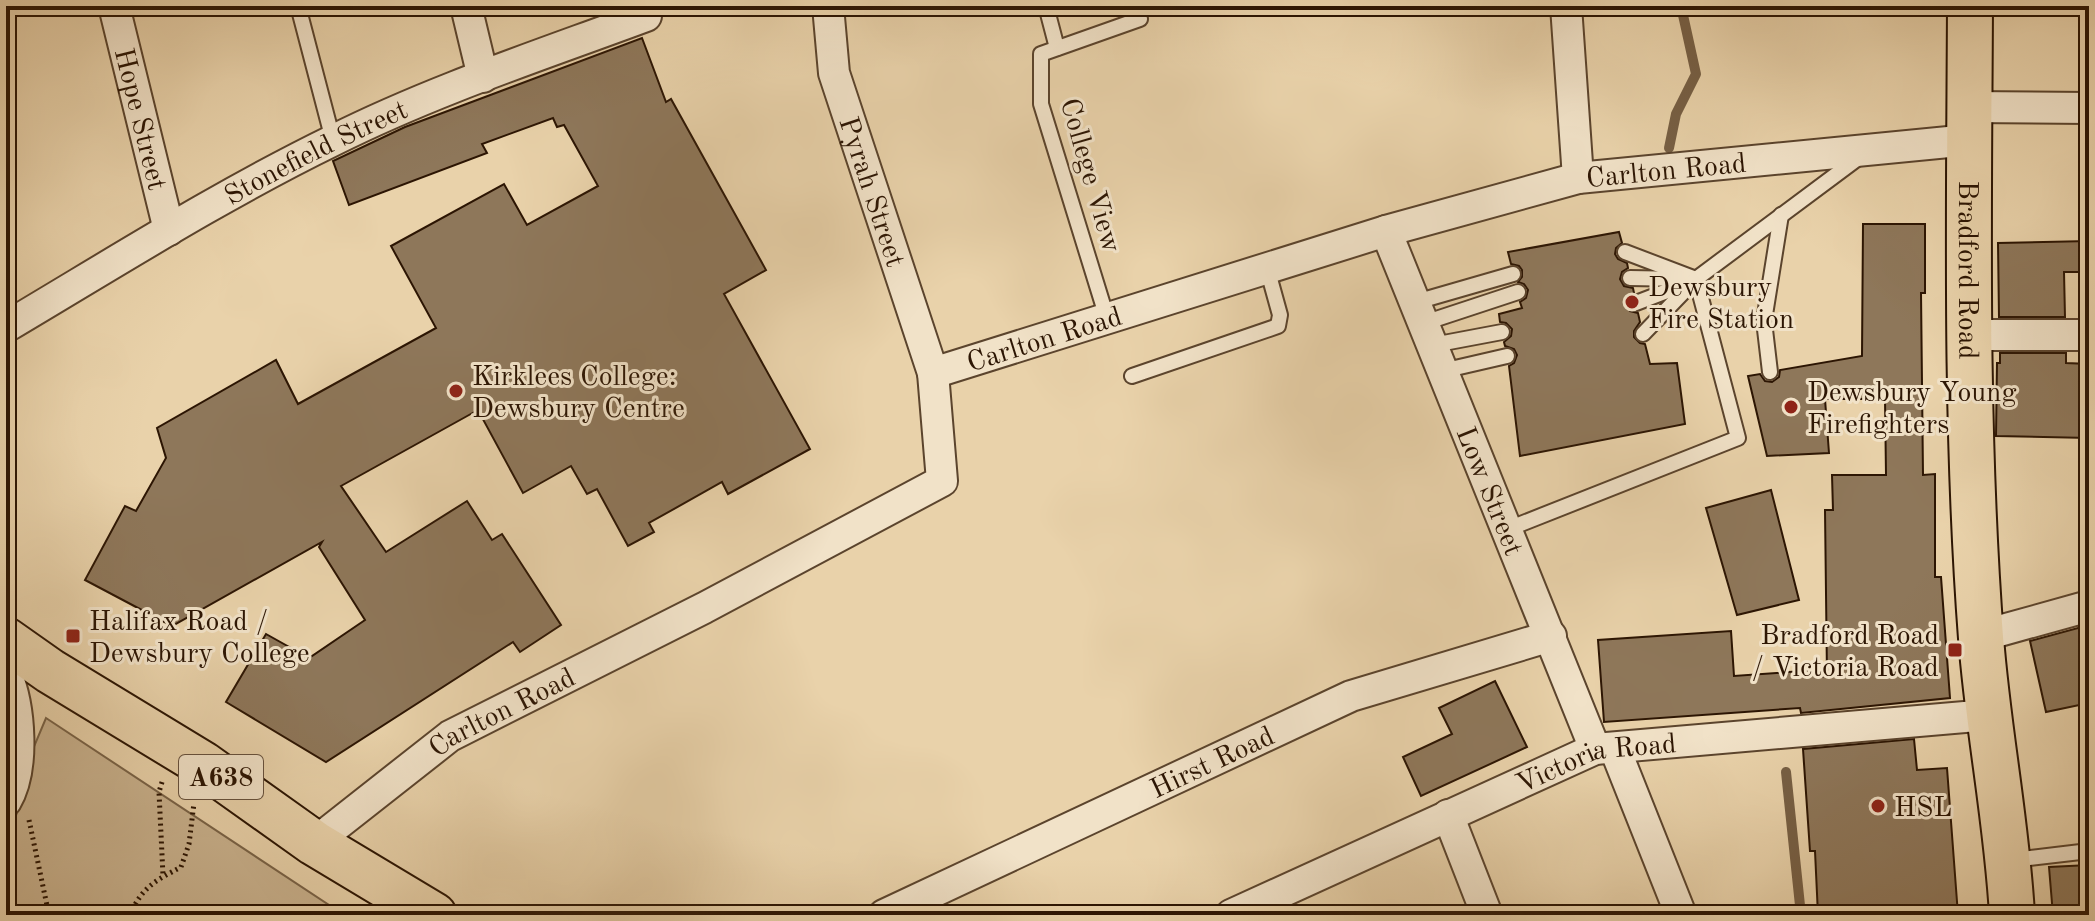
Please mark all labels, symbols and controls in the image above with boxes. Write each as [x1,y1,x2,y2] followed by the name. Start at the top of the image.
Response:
[108,45,170,193] street label: Hope Street
[1054,96,1125,256] street label: College View
[221,97,412,212] street label: Stonefield Street
[832,114,908,271] street label: Pyrah Street
[1585,151,1748,194] street label: Carlton Road
[1952,181,1981,360] street label: Bradford Road
[1648,275,1794,335] place label: Dewsbury Fire Station
[1623,293,1641,311] marker: Dewsbury Fire Station
[964,304,1126,378] street label: Carlton Road
[472,364,685,424] place label: Kirklees College: Dewsbury Centre
[1807,380,2017,440] place label: Dewsbury Young Firefighters
[447,382,465,400] marker: Kirklees College: Dewsbury Centre
[1782,398,1800,416] marker: Dewsbury Young Firefighters
[1450,423,1526,560] street label: Low Street
[89,609,310,669] place label: Halifax Road / Dewsbury College
[1752,623,1939,683] place label: Bradford Road / Victoria Road
[64,627,82,645] marker: Halifax Road / Dewsbury College
[1946,641,1964,659] marker: Bradford Road / Victoria Road
[425,664,580,764] street label: Carlton Road
[1147,723,1279,805] street label: Hirst Road
[1513,731,1678,800] street label: Victoria Road
[179,755,263,799] road number: A638
[1894,795,1952,823] place label: HSL
[1869,797,1887,815] marker: HSL

